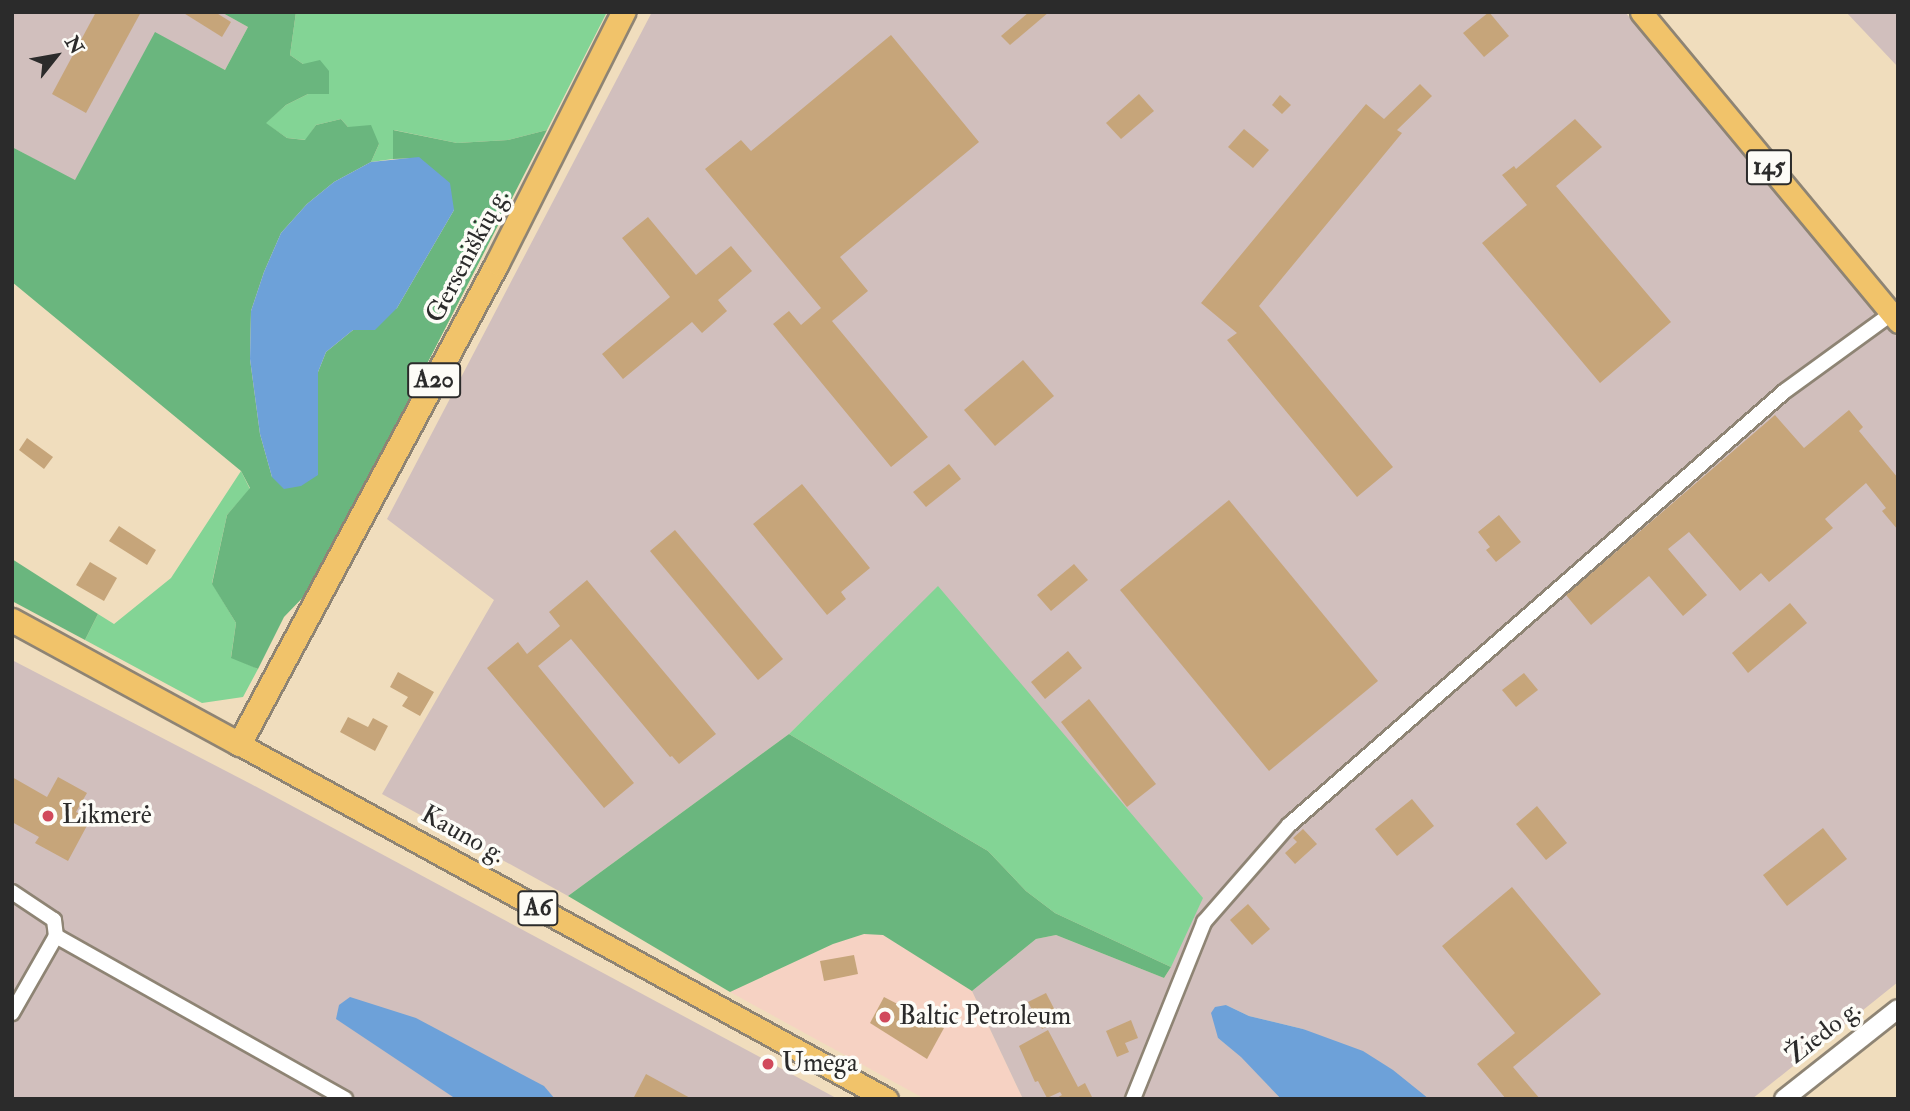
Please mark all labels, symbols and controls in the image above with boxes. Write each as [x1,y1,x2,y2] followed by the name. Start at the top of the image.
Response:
[21,21,91,91] north arrow
[59,32,89,59] text: N
[1744,146,1794,188] road number: 145
[420,184,516,328] street label: Gerseniškių g.
[406,360,462,400] road number: A20
[416,799,510,871] street label: Kauno g.
[62,800,152,832] place label: Likmerė
[40,808,56,824] marker: Likmerė
[517,888,559,928] road number: A6
[1781,994,1867,1072] street label: Žiedo g.
[899,1001,1071,1033] place label: Baltic Petroleum
[877,1009,893,1025] marker: Baltic Petroleum
[782,1048,858,1080] place label: Umega
[760,1056,776,1072] marker: Umega

